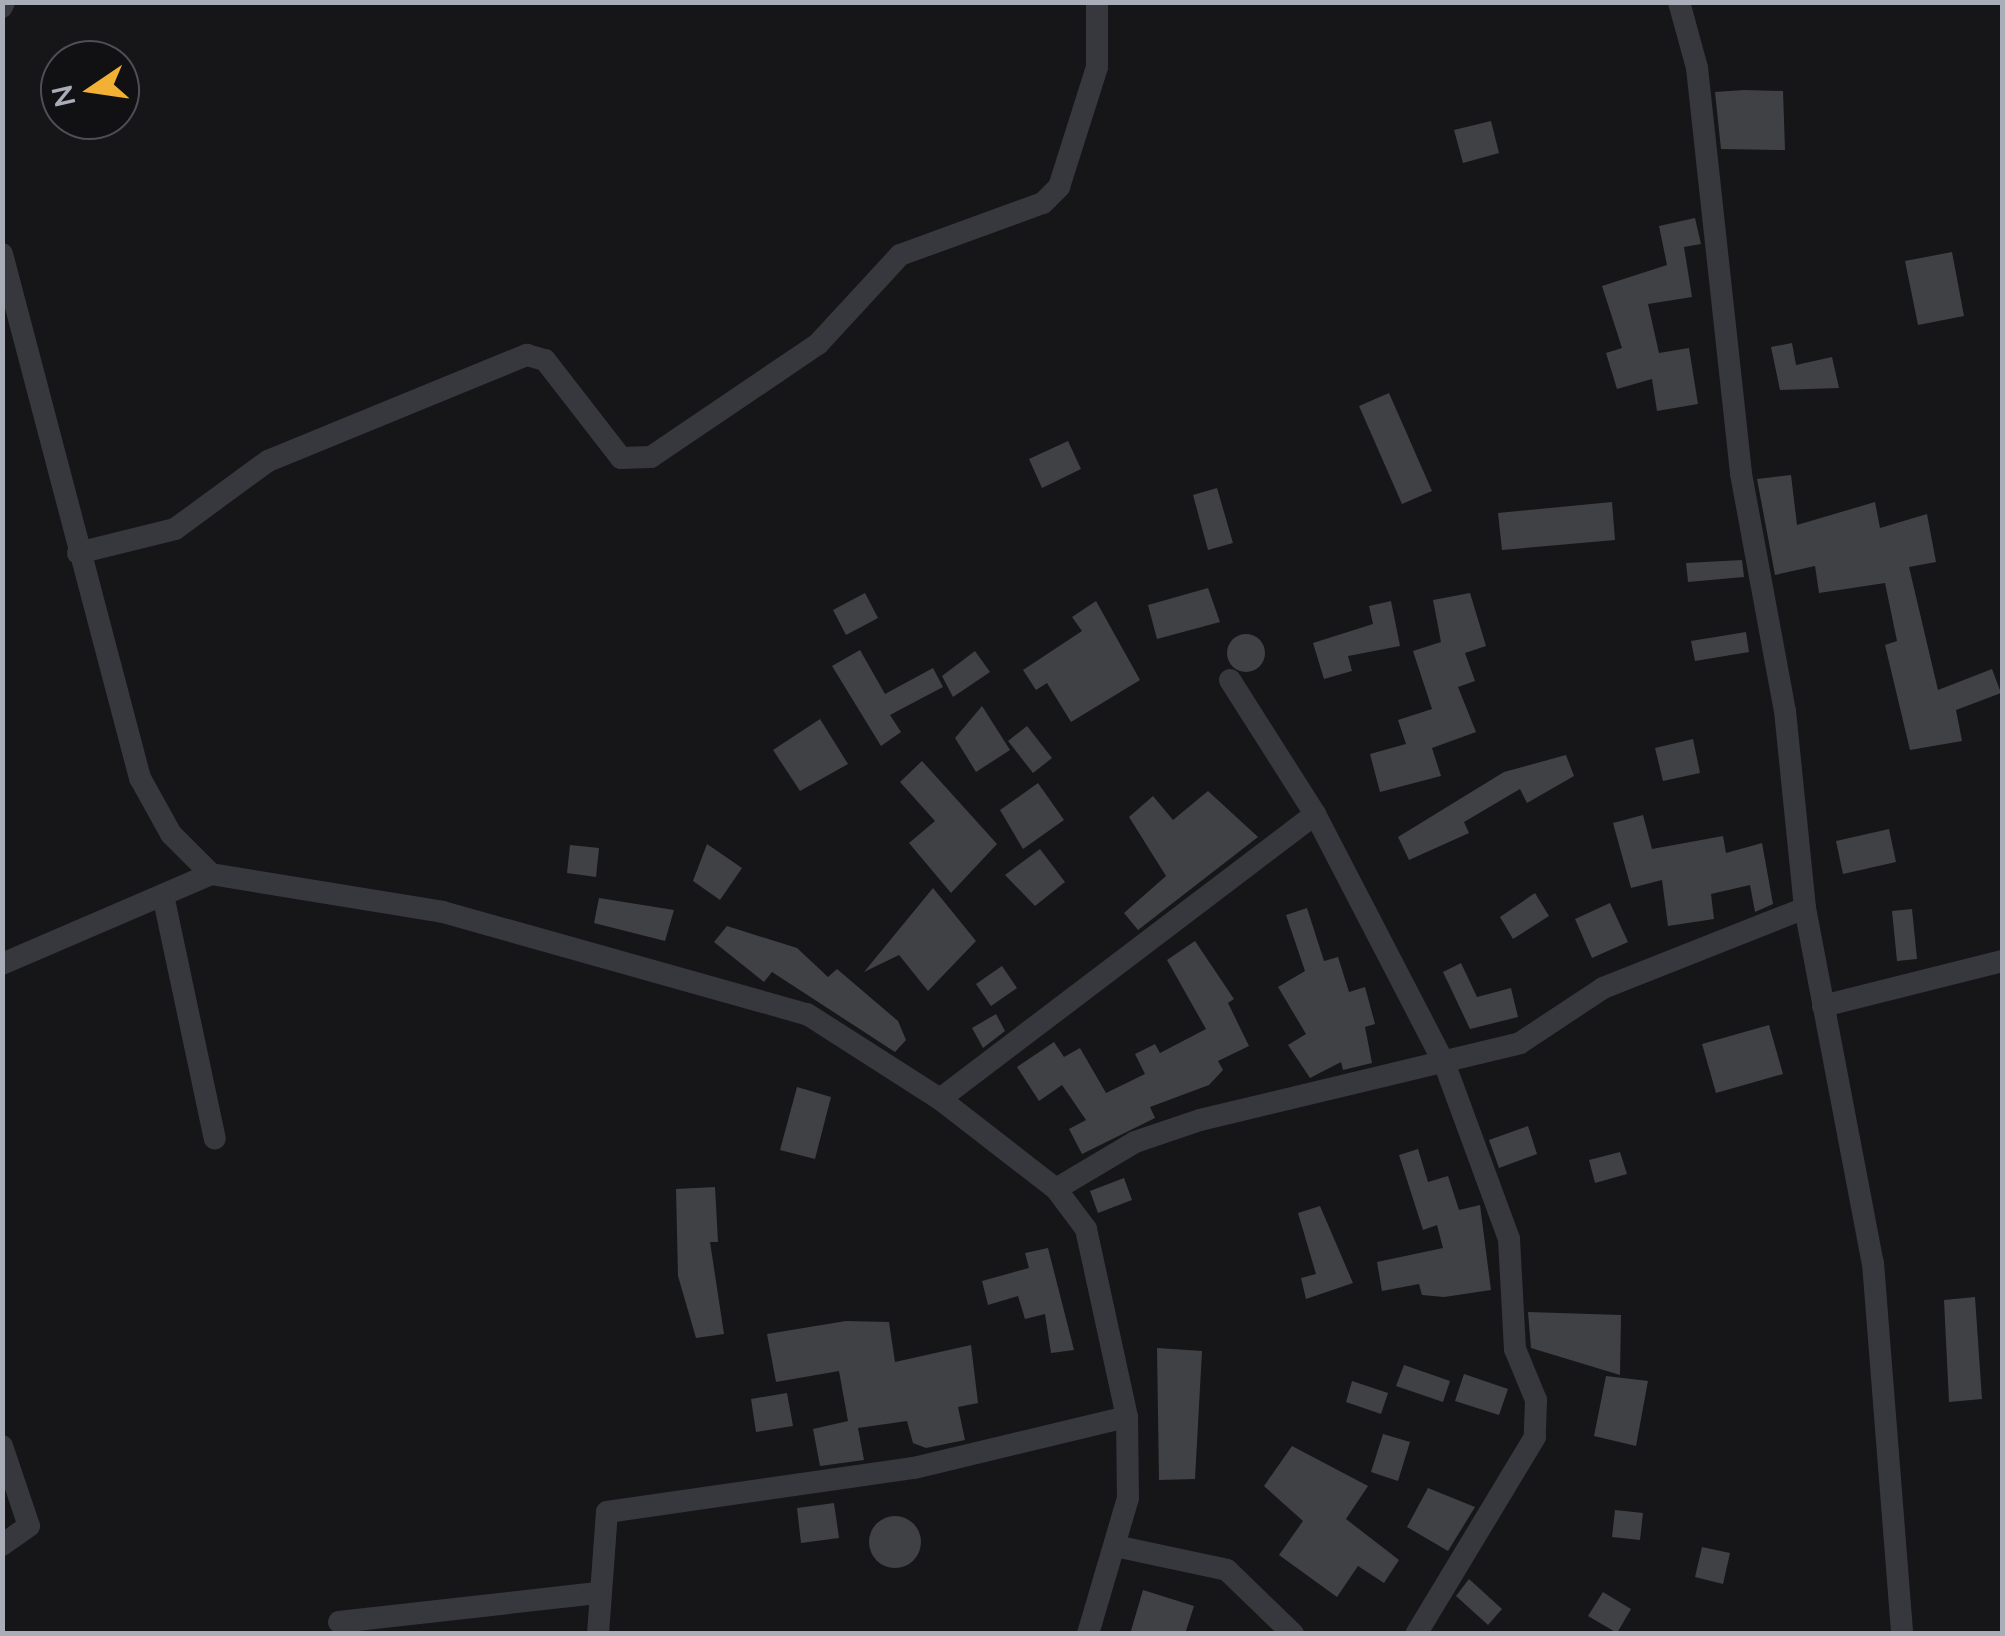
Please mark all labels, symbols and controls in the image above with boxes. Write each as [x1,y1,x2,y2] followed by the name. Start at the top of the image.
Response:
[40,40,140,140] north arrow
[44,82,82,111] text: N

